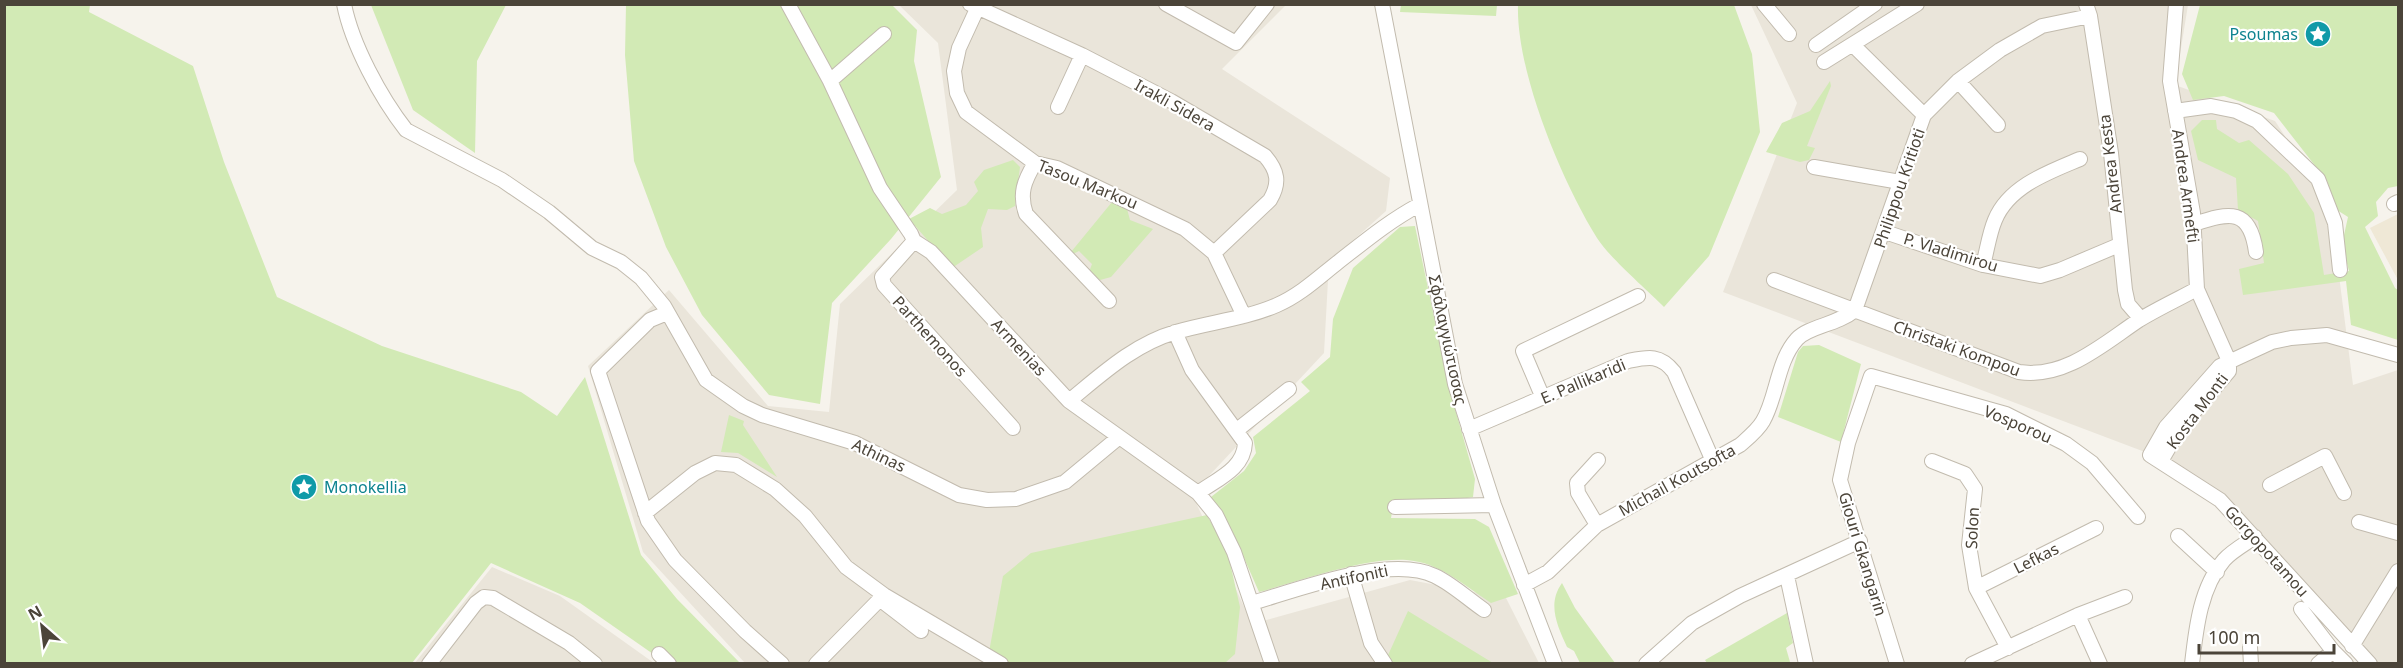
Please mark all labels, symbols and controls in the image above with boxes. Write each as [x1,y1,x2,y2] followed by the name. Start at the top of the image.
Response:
[2303,19,2333,49] place icon: Psoumas
[2229,23,2298,45] place label: Psoumas
[1131,74,1219,136] street label: Irakli Sidera
[2093,113,2127,215] street label: Andrea Kesta
[1868,125,1930,251] street label: Philippou Kritioti
[2167,128,2205,244] street label: Andrea Armefti
[1035,154,1141,214] street label: Tasou Markou
[1901,227,2001,277] street label: P. Vladimirou
[1423,273,1473,407] street label: Σφάλαγγιώτισσας
[888,291,972,381] street label: Parthemonos
[987,313,1051,381] street label: Armenias
[1890,315,2024,381] street label: Christaki Kompou
[1537,353,1629,409] street label: E. Pallikaridi
[2161,368,2233,454] street label: Kosta Monti
[1981,400,2055,448] street label: Vosporou
[849,433,909,477] street label: Athinas
[1615,439,1739,521] street label: Michail Koutsofta
[289,472,319,502] place icon: Monokellia
[324,476,407,498] place label: Monokellia
[1834,489,1892,619] street label: Giouri Gkangarin
[2220,500,2314,602] street label: Gorgopotamou
[1960,506,1984,550] street label: Solon
[2010,537,2062,579] street label: Lefkas
[1318,559,1390,595] street label: Antifoniti
[12,596,72,656] north arrow
[24,600,46,626] text: N
[2199,617,2334,655] scale bar
[2208,625,2260,649] text: 100 m

